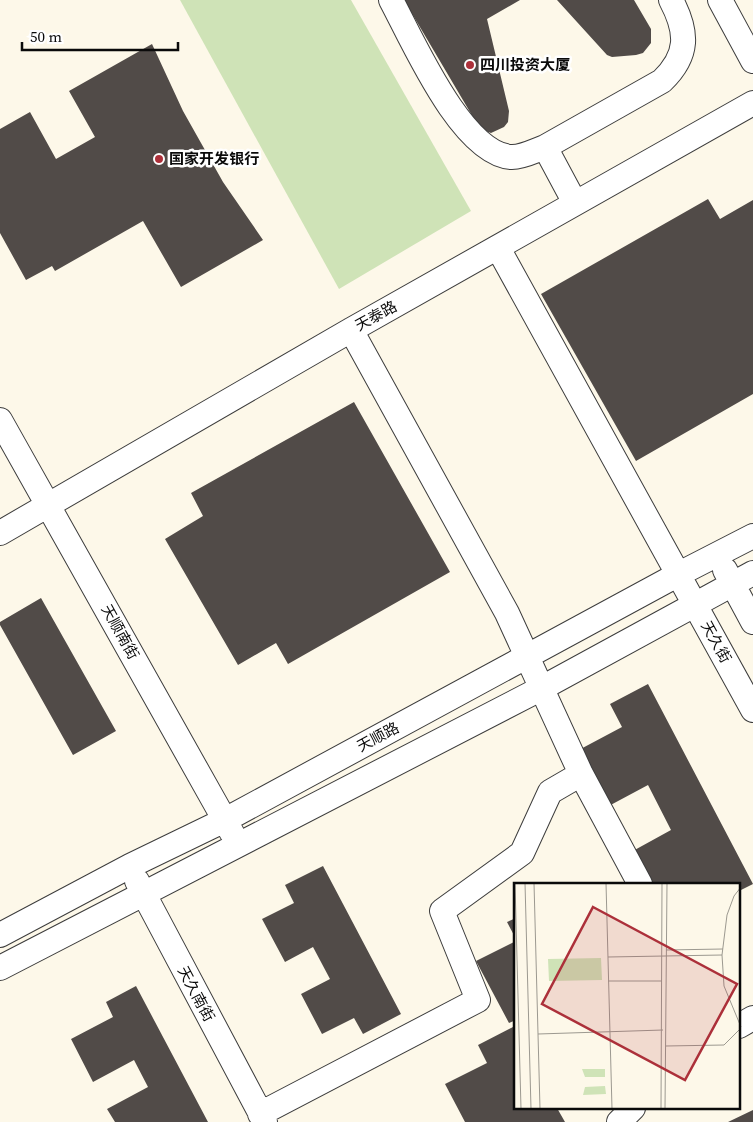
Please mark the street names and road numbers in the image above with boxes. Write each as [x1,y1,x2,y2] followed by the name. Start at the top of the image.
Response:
[351,295,401,336] street label: 天泰路
[97,600,144,663] street label: 天顺南街
[696,617,737,667] street label: 天久街
[353,717,403,756] street label: 天顺路
[173,962,220,1025] street label: 天久南街

